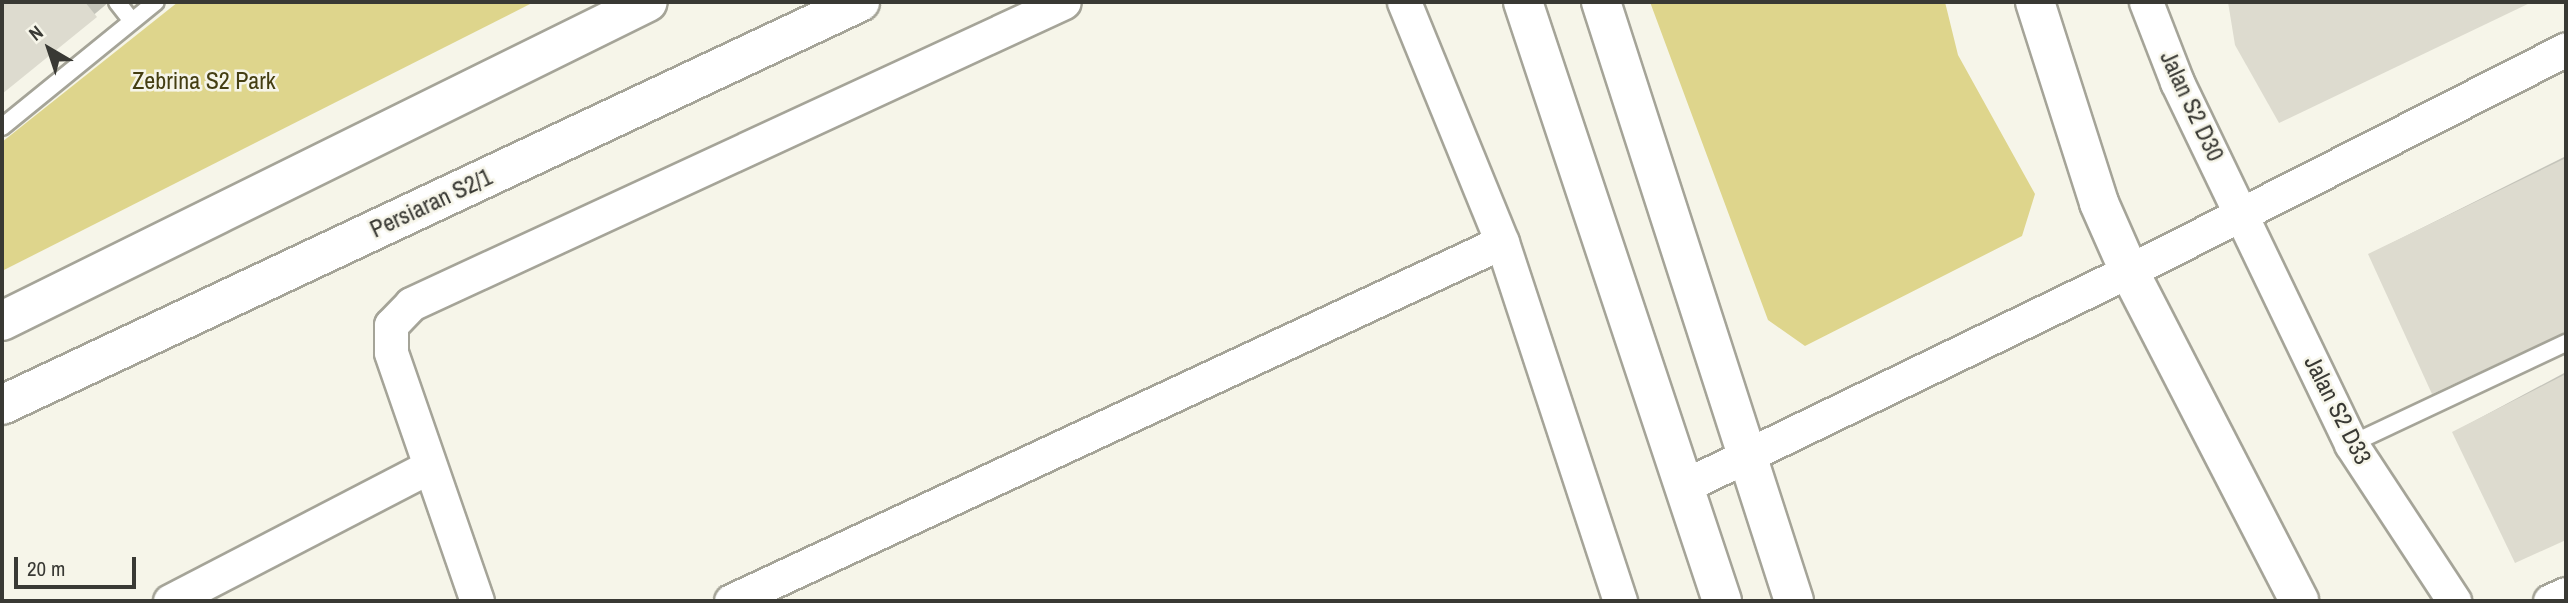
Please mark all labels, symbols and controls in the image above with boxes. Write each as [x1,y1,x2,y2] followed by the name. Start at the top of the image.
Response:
[14,14,84,84] north arrow
[23,19,48,46] text: N
[2154,46,2230,166] street label: Jalan S2 D30
[132,67,276,95] park label: Zebrina S2 Park
[365,162,497,244] street label: Persiaran S2/1
[2298,351,2378,469] street label: Jalan S2 D33
[18,544,140,588] scale bar
[27,554,65,583] text: 20 m

